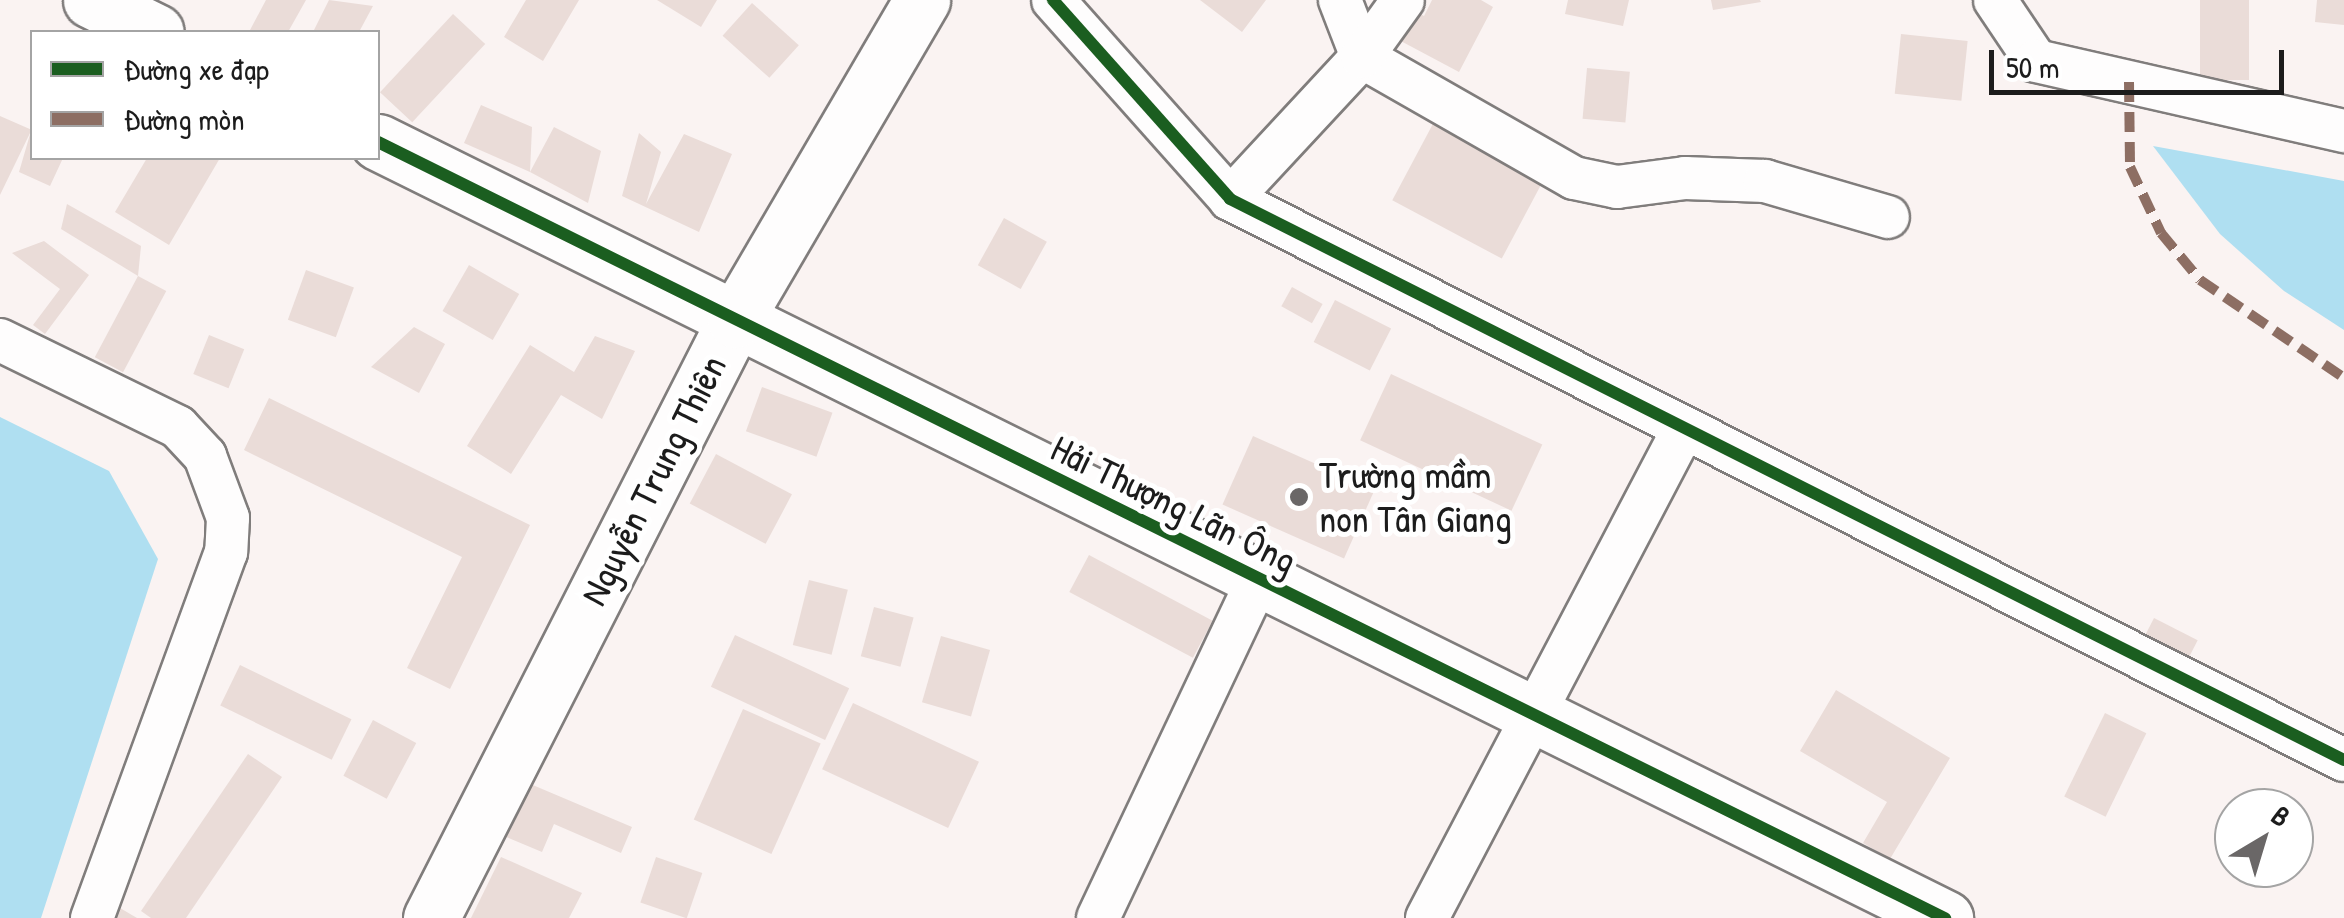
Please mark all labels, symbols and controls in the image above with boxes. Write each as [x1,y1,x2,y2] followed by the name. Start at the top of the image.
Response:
[30,30,380,160] legend
[1994,30,2289,92] scale bar
[2006,47,2059,87] text: 50 m
[124,49,269,89] text: Đường xe đạp
[124,99,244,139] text: Đường mòn
[570,347,736,613] street label: Nguyễn Trung Thiên
[1044,425,1304,583] street label: Hải Thượng Lãn Ông
[1319,452,1512,542] place label: Trường mầm non Tân Giang
[1288,486,1310,508] marker: Trường mầm non Tân Giang
[2214,788,2314,888] north arrow
[2264,797,2299,835] text: B

